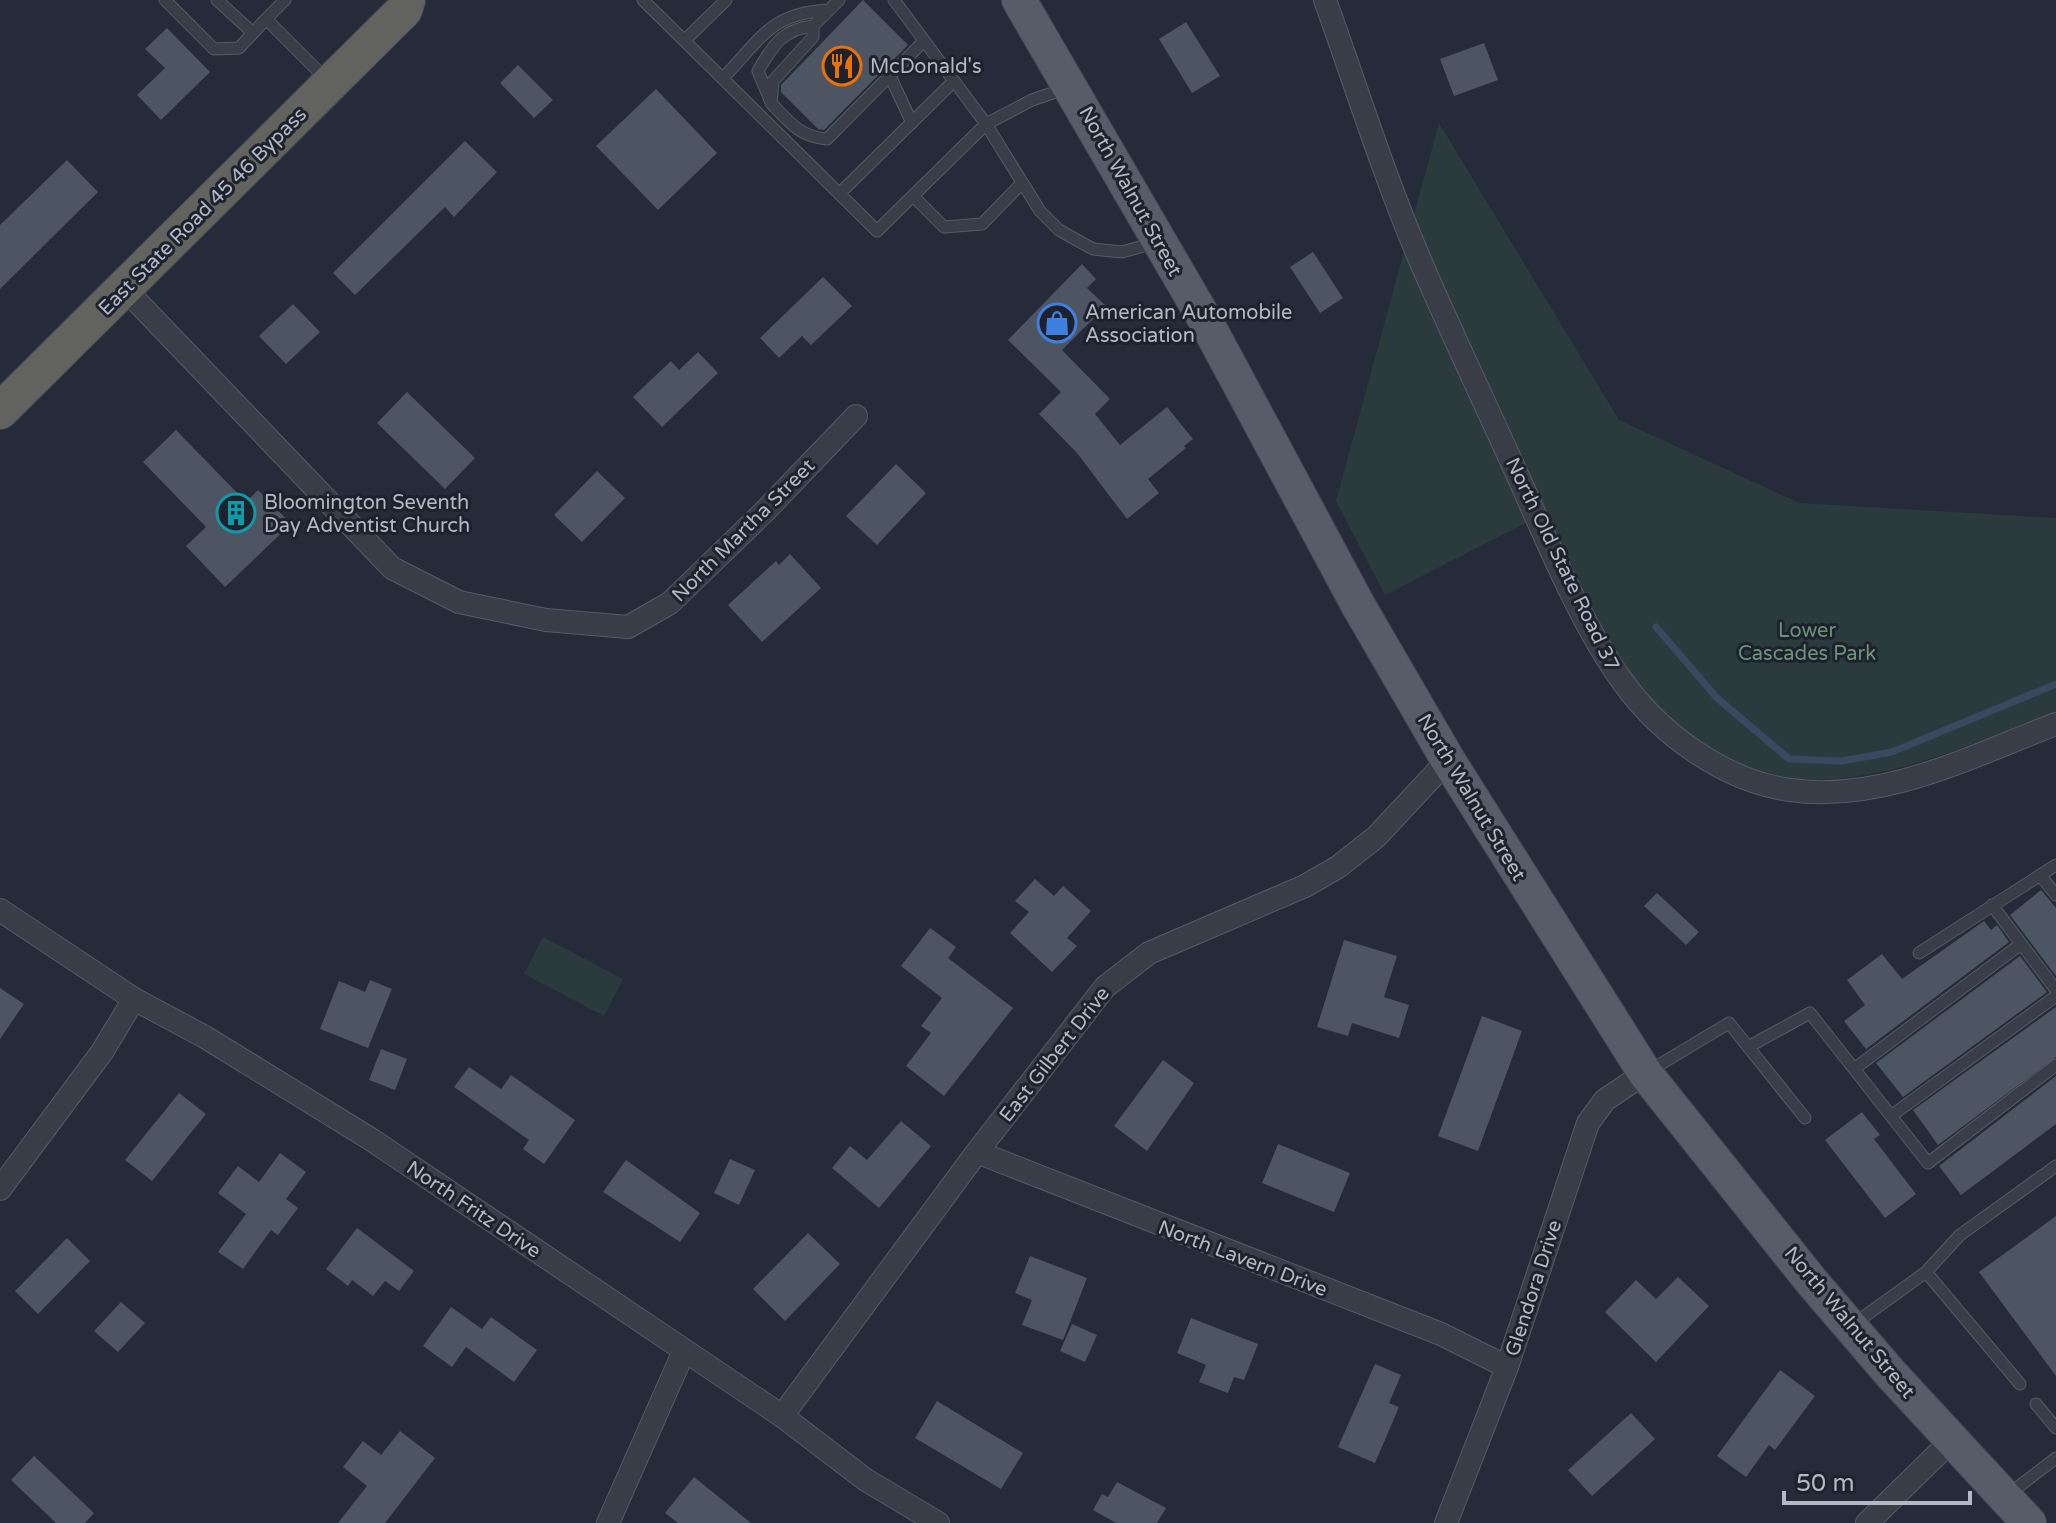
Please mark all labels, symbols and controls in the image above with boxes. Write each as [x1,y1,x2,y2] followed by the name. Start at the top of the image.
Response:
[821,45,863,87] restaurant icon: McDonald's
[870,55,982,79] place label: McDonald's
[1073,102,1187,281] street label: North Walnut Street
[94,103,312,321] street label: East State Road 45 46 Bypass
[1085,301,1292,348] place label: American Automobile Association
[1036,302,1078,344] shop icon: American Automobile Association
[667,454,820,607] street label: North Martha Street
[1500,454,1624,675] street label: North Old State Road 37
[264,491,470,538] place label: Bloomington Seventh Day Adventist Church
[215,492,257,534] building icon: Bloomington Seventh Day Adventist Church
[1738,619,1876,666] park label: Lower Cascades Park
[1412,710,1531,886] street label: North Walnut Street
[995,982,1115,1127] street label: East Gilbert Drive
[402,1156,545,1264] street label: North Fritz Drive
[1155,1216,1331,1302] street label: North Lavern Drive
[1501,1217,1567,1359] street label: Glendora Drive
[1779,1242,1920,1404] street label: North Walnut Street
[1784,1455,1970,1505] scale bar
[1796,1469,1854,1498] text: 50 m

